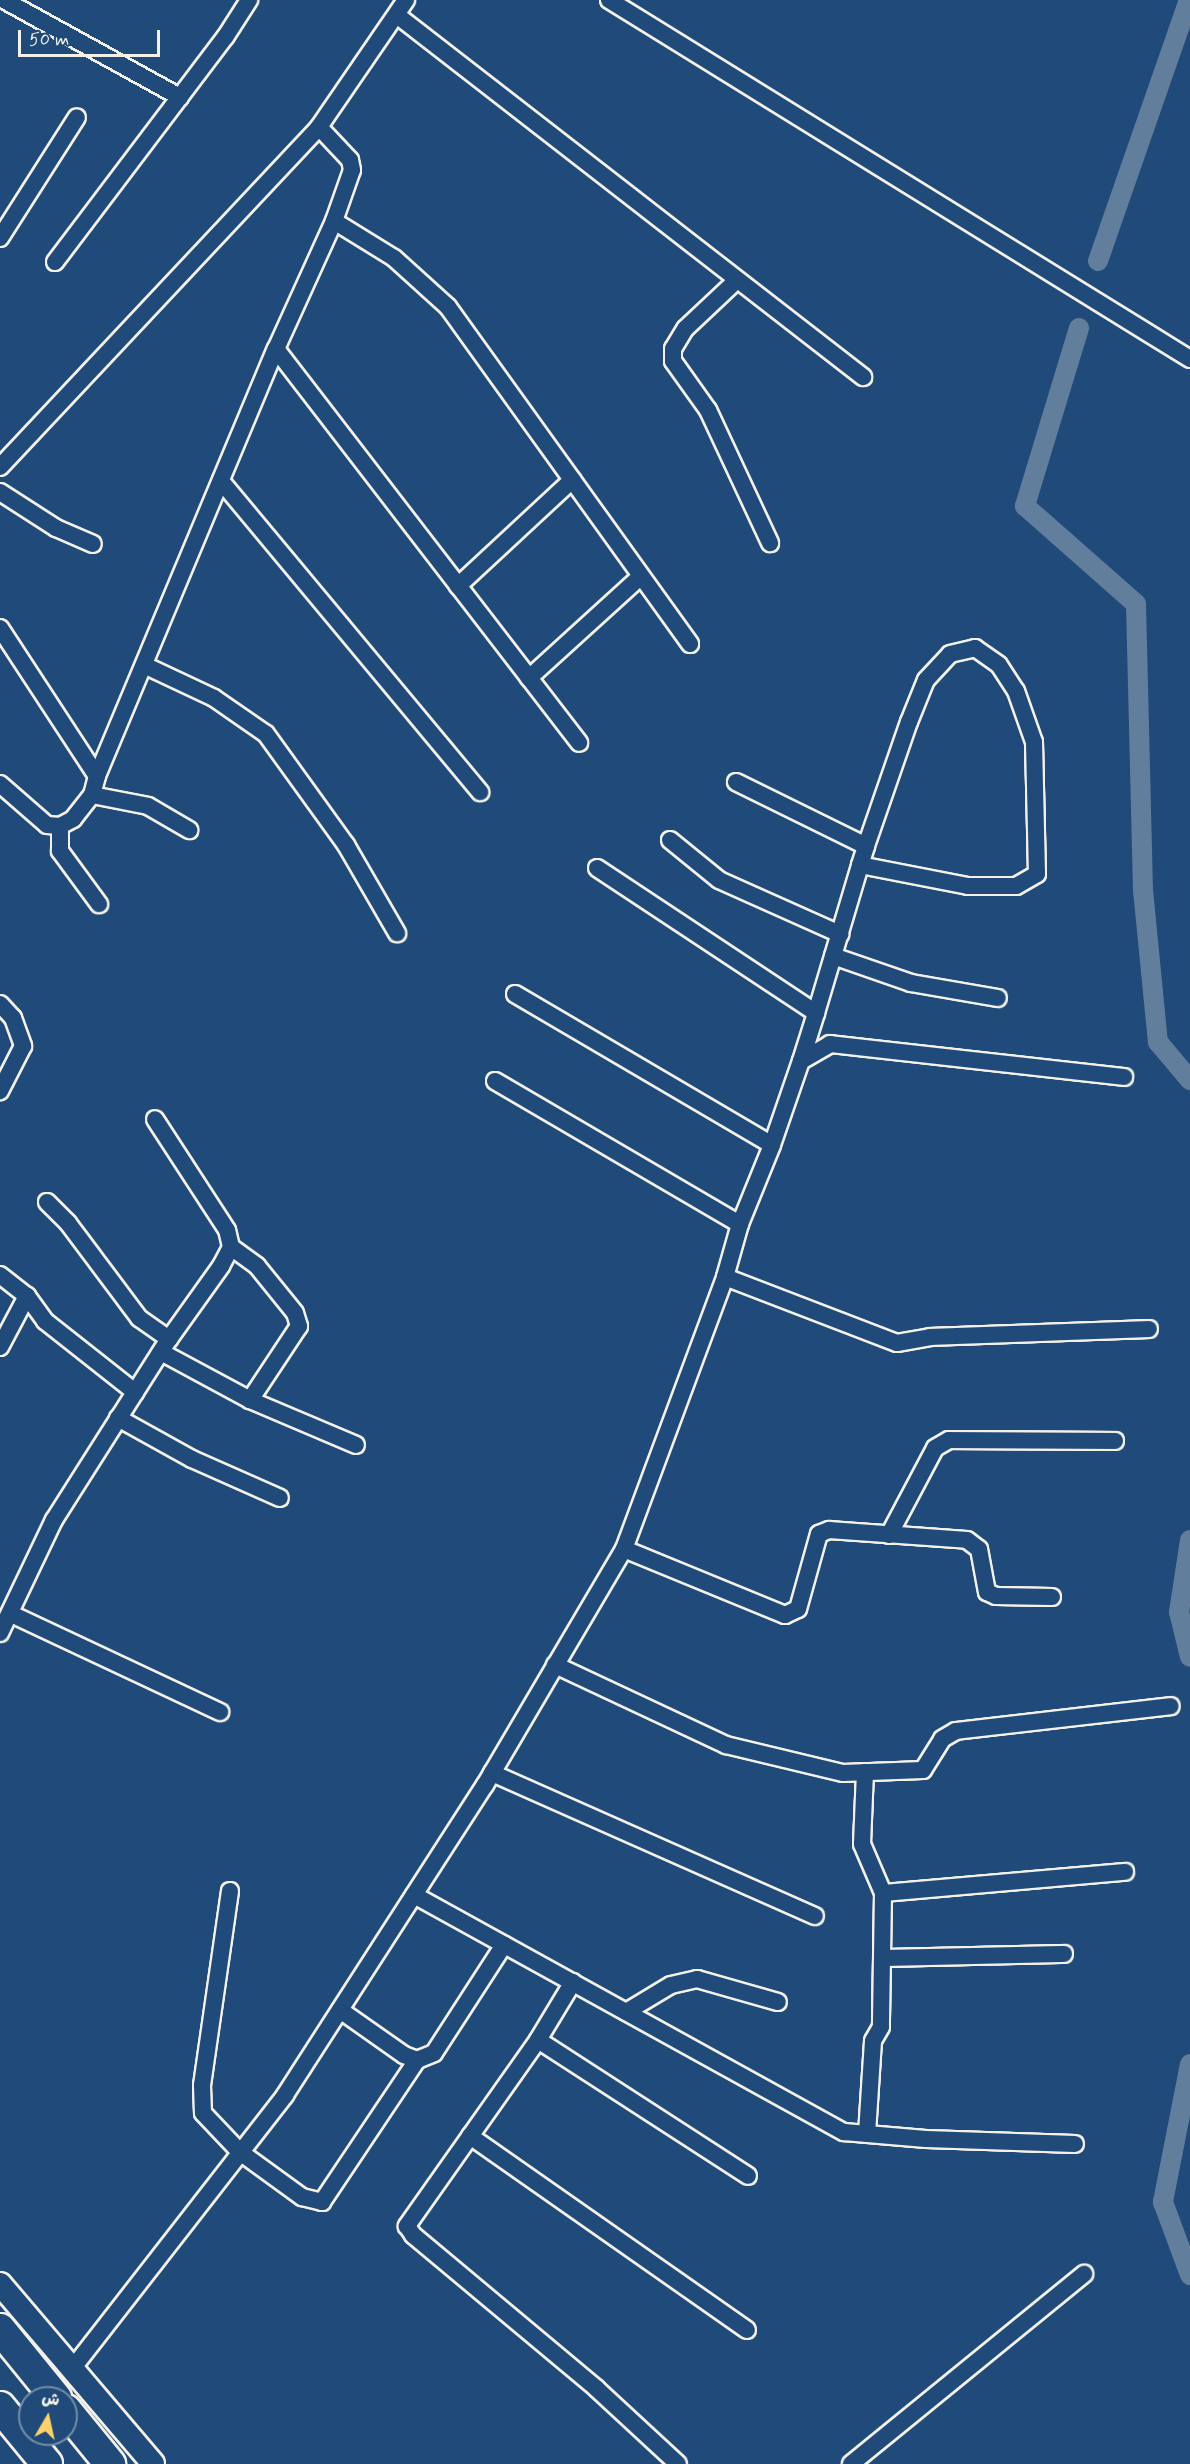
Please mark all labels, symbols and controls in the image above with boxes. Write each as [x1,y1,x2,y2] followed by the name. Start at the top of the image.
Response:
[21,18,164,56] scale bar
[29,28,69,52] text: 50 m
[18,2386,78,2446] north arrow
[40,2388,61,2411] text: ش

